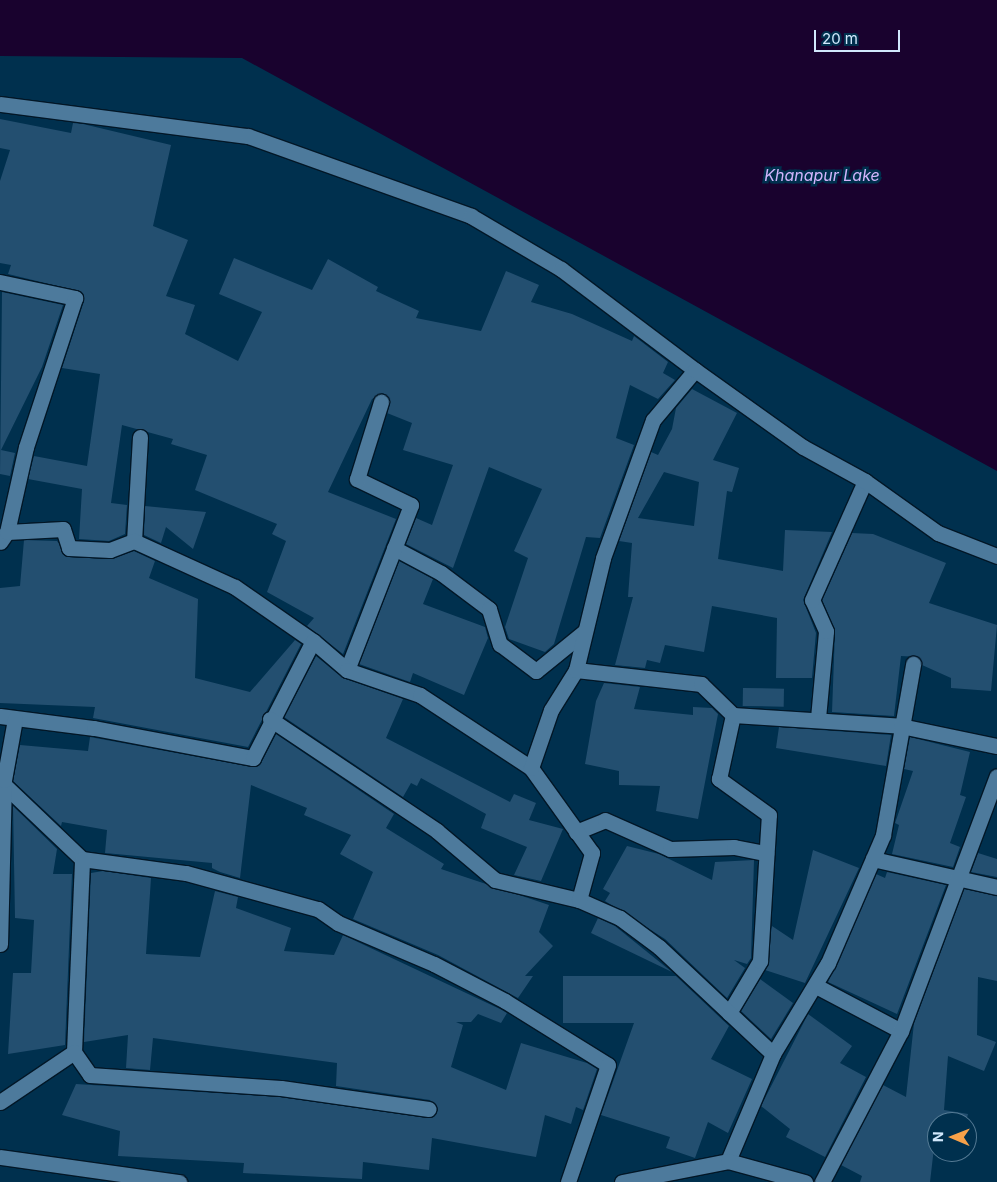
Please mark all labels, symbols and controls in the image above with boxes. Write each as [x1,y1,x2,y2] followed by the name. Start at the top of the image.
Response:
[817,20,903,52] scale bar
[822,29,858,48] text: 20 m
[764,165,880,185] water label: Khanapur Lake
[927,1112,977,1162] north arrow
[929,1131,946,1142] text: N

